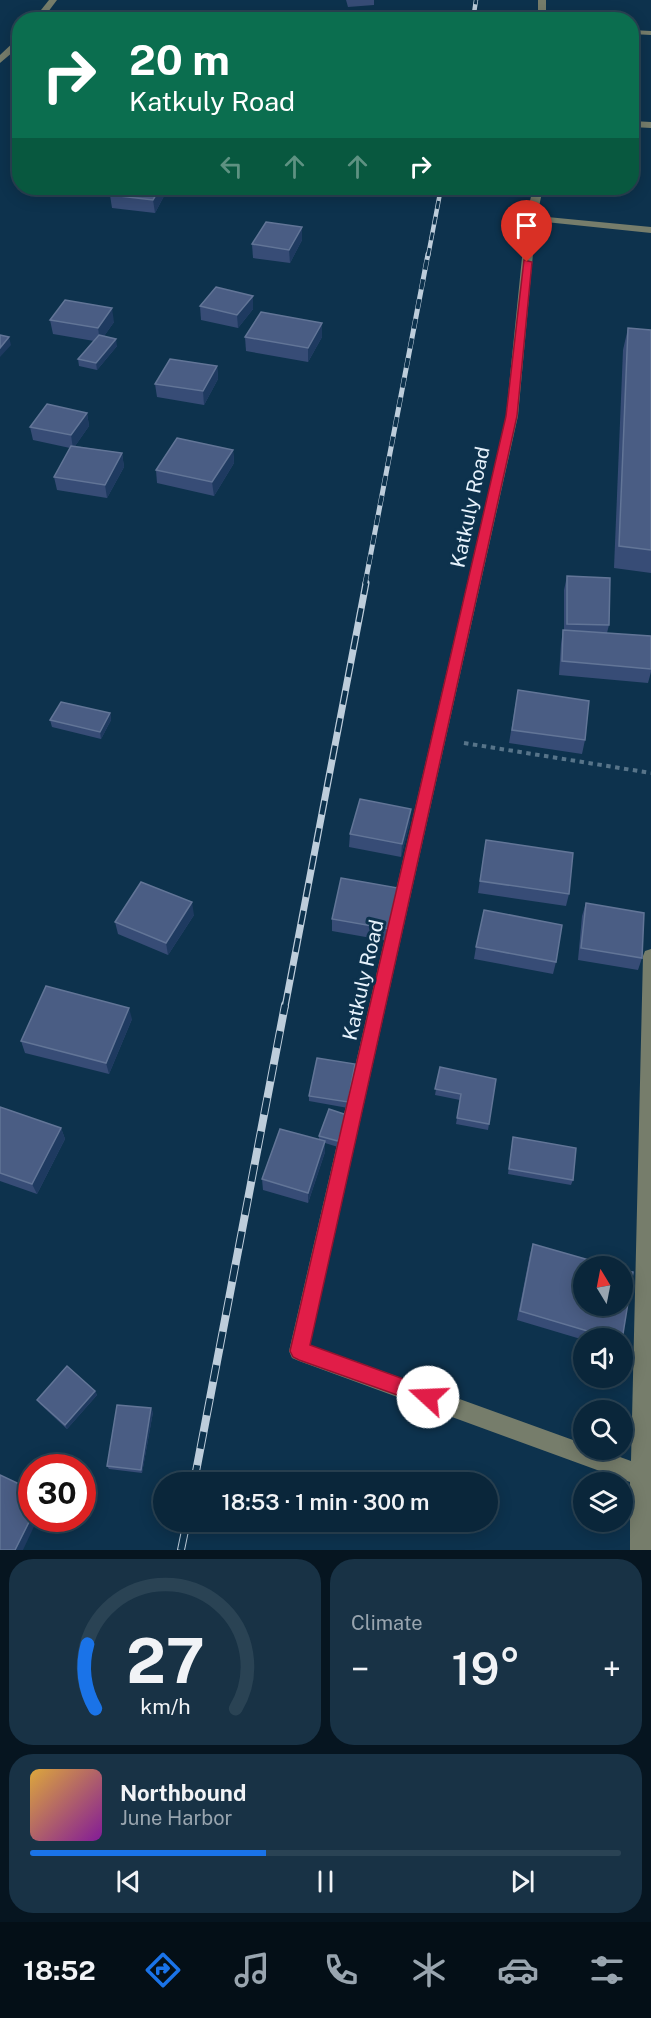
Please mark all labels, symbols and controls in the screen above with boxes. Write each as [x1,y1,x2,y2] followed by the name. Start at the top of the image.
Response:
[129,35,230,84] text: 20 m
[30,36,108,114] icon: right
[129,85,295,117] text: Katkuly Road
[215,150,248,183] icon: left
[278,150,311,183] icon: ahead
[341,150,374,183] icon: ahead
[404,150,437,183] icon: right
[501,200,552,262] pin
[510,209,543,242] icon: arrive
[445,444,495,570] street label: Katkuly Road
[337,917,389,1043] street label: Katkuly Road
[573,1256,633,1316] north arrow
[573,1256,633,1532] map controls
[573,1328,633,1388] button: sound
[396,1365,460,1429] position arrow
[573,1400,633,1460] button: search
[18,1454,96,1532] speed limit sign: 30
[573,1472,633,1532] button: layers
[222,1489,429,1515] text: 18:53 · 1 min · 300 m
[351,1611,423,1635] text: Climate
[126,1624,204,1697] text: 27
[452,1642,520,1695] text: 19°
[351,1650,369,1688] text: −
[603,1650,621,1688] text: +
[140,1694,190,1719] text: km/h
[120,1780,246,1806] text: Northbound
[120,1806,232,1830] text: June Harbor
[112,1865,145,1898] icon: previous
[309,1865,342,1898] icon: pause
[506,1865,539,1898] icon: next
[142,1949,184,1991] icon: directions
[231,1949,273,1991] icon: music
[320,1949,362,1991] icon: phone
[408,1949,450,1991] icon: climate
[497,1949,539,1991] icon: car
[586,1949,628,1991] icon: filters
[23,1954,96,1986] text: 18:52

